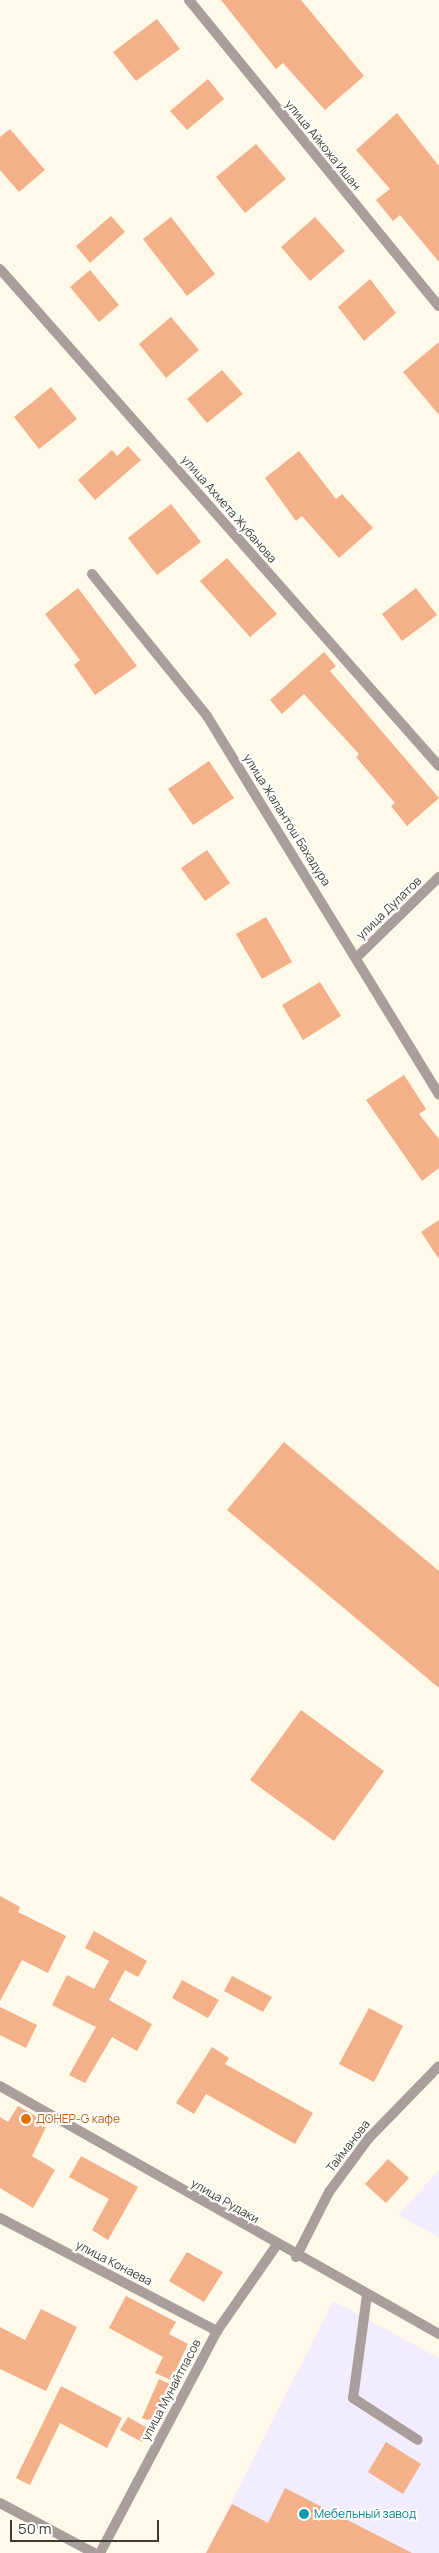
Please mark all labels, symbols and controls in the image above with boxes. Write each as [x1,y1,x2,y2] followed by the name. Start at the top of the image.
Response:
[282,97,364,193] street label: улица Айкожа Ишан
[178,452,280,566] street label: улица Ахмета Жубанова
[240,751,334,889] street label: улица Жалантош Бахадура
[354,874,424,942] street label: улица Дулатов
[36,2112,120,2126] place label: ДОНЕР-G кафе
[20,2113,32,2125] marker: ДОНЕР-G кафе
[323,2117,373,2175] street label: Тайманова
[188,2176,262,2226] street label: улица Рудаки
[73,2238,155,2288] street label: улица Конаева
[138,2337,204,2443] street label: улица Мунайтпасов
[314,2507,416,2521] place label: Мебельный завод
[298,2508,310,2520] marker: Мебельный завод
[12,2510,161,2542] scale bar
[18,2518,52,2539] text: 50 m

